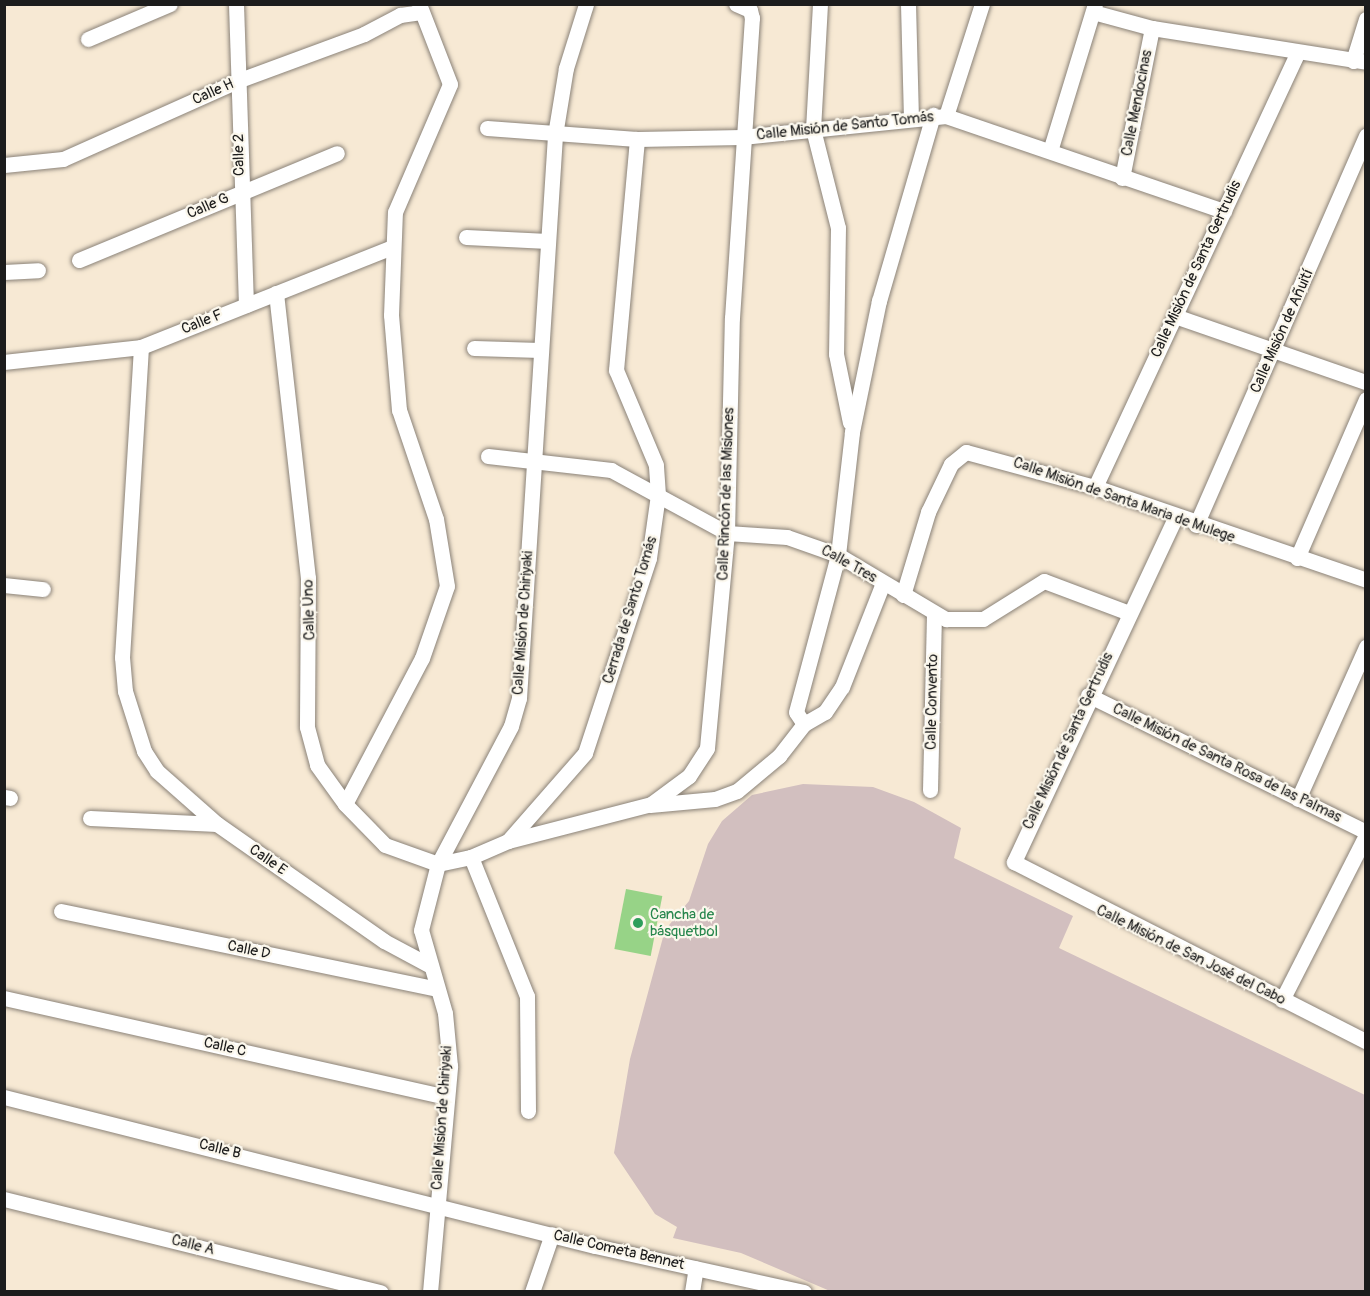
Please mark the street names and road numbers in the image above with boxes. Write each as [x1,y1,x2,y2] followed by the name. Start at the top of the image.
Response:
[1118,48,1156,158] street label: Calle Mendocinas
[189,75,237,109] street label: Calle H
[755,108,935,144] street label: Calle Misión de Santo Tomás
[230,134,248,176] street label: Calle 2
[1147,178,1245,360] street label: Calle Misión de Santa Gertrudis
[184,189,232,223] street label: Calle G
[1247,266,1317,396] street label: Calle Misión de Añuití
[179,306,225,338] street label: Calle F
[714,407,738,581] street label: Calle Rincón de las Misiones
[1011,454,1237,546] street label: Calle Misión de Santa Maria de Mulege
[599,534,661,686] street label: Cerrada de Santo Tomás
[818,541,880,587] street label: Calle Tres
[509,550,537,696] street label: Calle Misión de Chiriyaki
[299,579,319,641] street label: Calle Uno
[1019,650,1117,832] street label: Calle Misión de Santa Gertrudis
[922,654,942,750] street label: Calle Convento
[1110,700,1344,826] street label: Calle Misión de Santa Rosa de las Palmas
[246,841,290,879] street label: Calle E
[1093,901,1289,1009] street label: Calle Misión de San José del Cabo
[226,937,272,963] street label: Calle D
[202,1033,248,1061] street label: Calle C
[428,1045,456,1191] street label: Calle Misión de Chiriyaki
[197,1135,243,1163] street label: Calle B
[552,1226,686,1274] street label: Calle Cometa Bennet
[170,1231,216,1259] street label: Calle A

